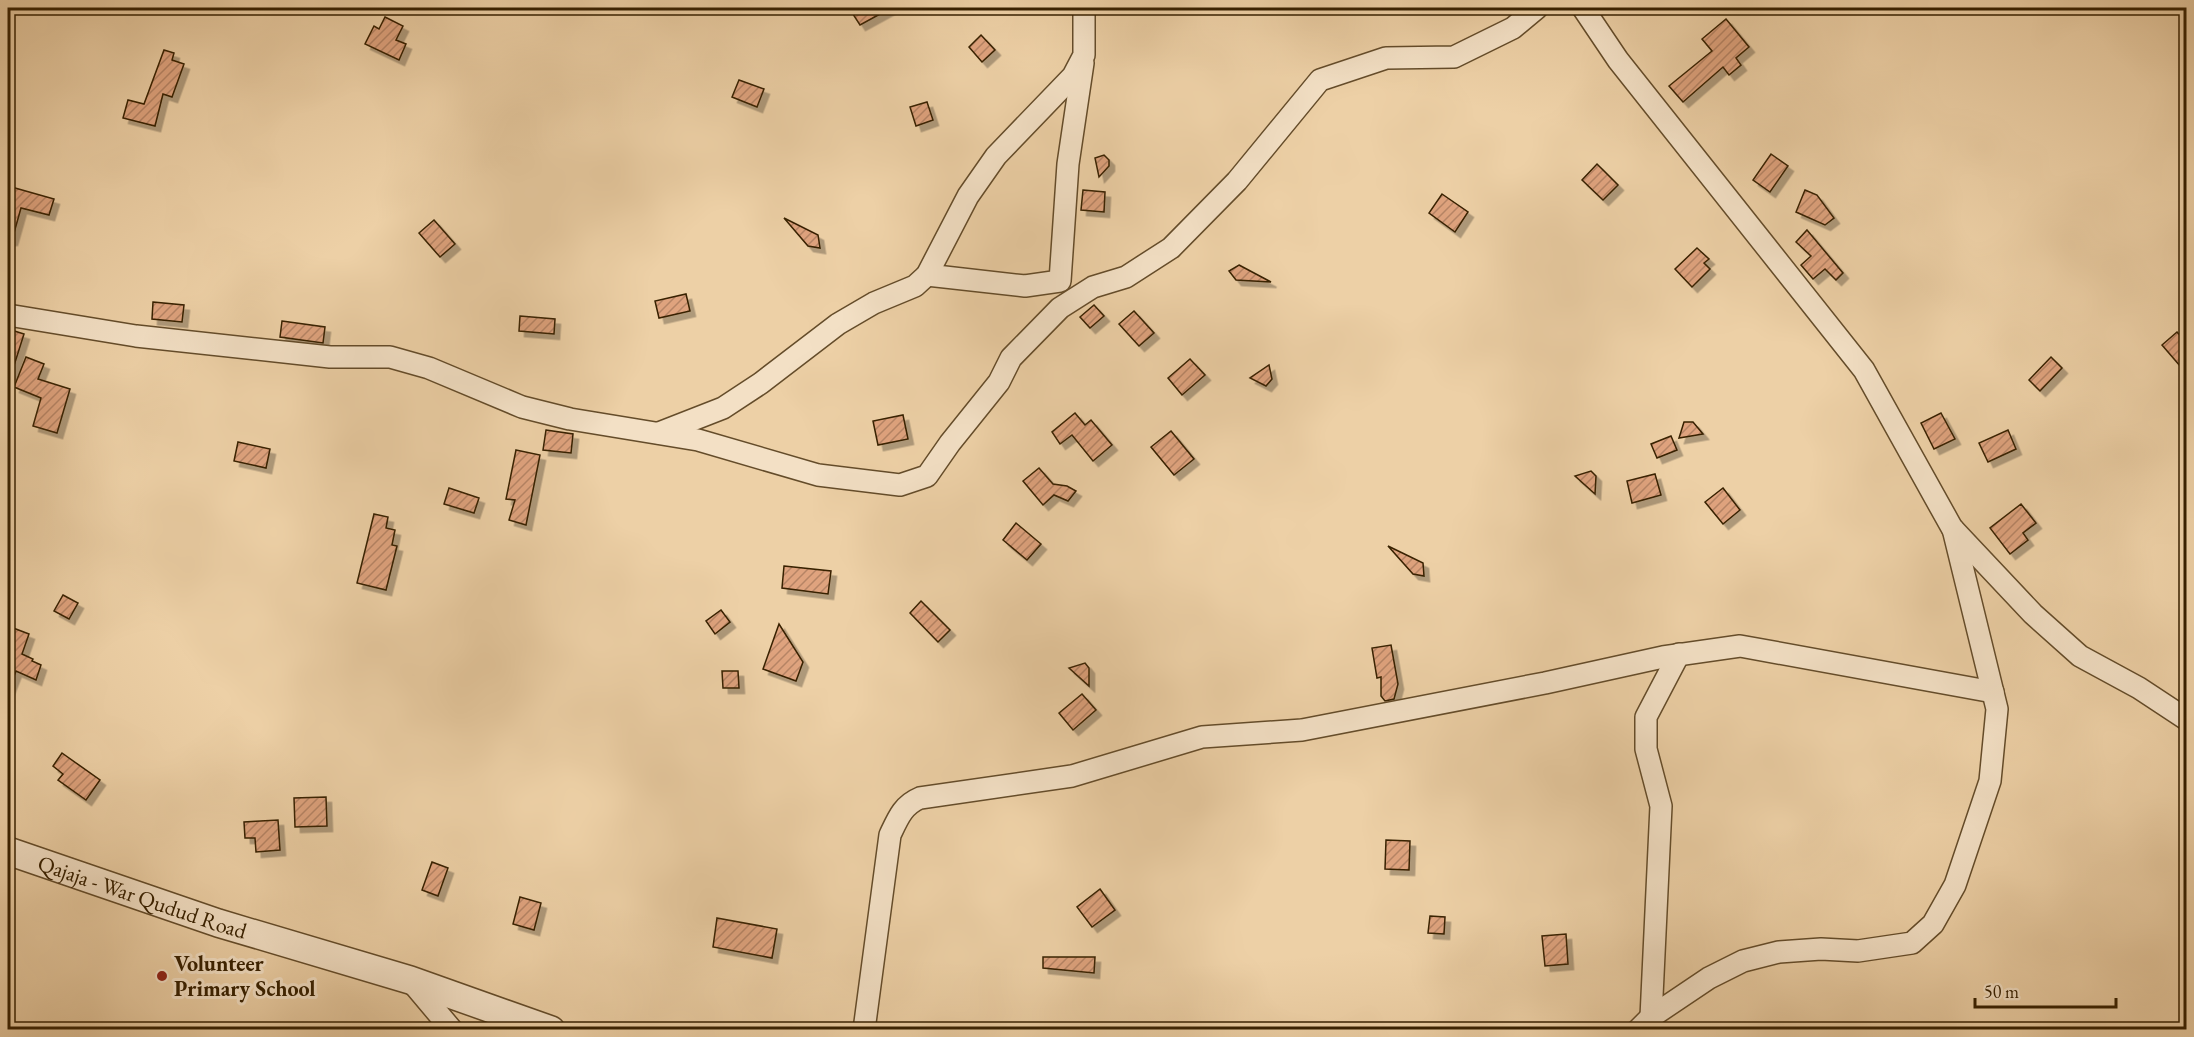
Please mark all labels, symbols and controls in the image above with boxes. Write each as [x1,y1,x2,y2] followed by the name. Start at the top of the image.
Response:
[34,848,251,946] street label: Qajaja - War Qudud Road
[174,949,316,1003] place label: Volunteer Primary School
[155,969,169,983] marker: Volunteer Primary School
[1975,971,2116,1009] scale bar
[1984,980,2019,1003] text: 50 m

